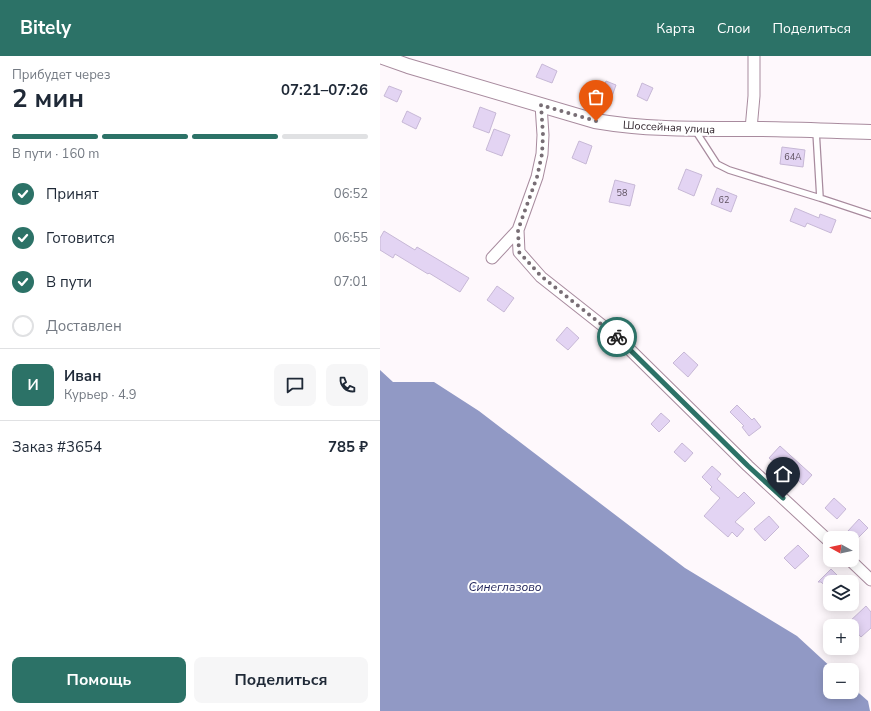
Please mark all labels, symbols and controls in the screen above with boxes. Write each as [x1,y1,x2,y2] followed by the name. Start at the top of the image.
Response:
[20,15,71,41] text: Bitely
[656,19,695,38] text: Карта
[717,19,751,38] text: Слои
[773,19,851,38] text: Поделиться
[12,66,110,84] text: Прибудет через
[281,80,368,100] text: 07:21–07:26
[579,80,613,121] pin
[12,81,84,116] text: 2 мин
[585,86,607,108] icon: bag
[622,118,716,137] street label: Шоссейная улица
[12,145,99,163] text: В пути · 160 m
[784,151,802,163] house number: 64А
[12,183,34,205] icon: check
[46,184,99,204] text: Принят
[334,185,368,203] text: 06:52
[617,187,627,199] house number: 58
[719,194,729,206] house number: 62
[12,227,34,249] icon: check
[46,228,115,248] text: Готовится
[334,229,368,247] text: 06:55
[12,271,34,293] icon: check
[46,272,92,292] text: В пути
[334,273,368,291] text: 07:01
[46,316,122,336] text: Доставлен
[597,317,637,357] courier
[606,326,628,348] icon: bike
[274,364,316,406] button: chat
[326,364,368,406] button: phone
[64,366,101,386] text: Иван
[27,375,39,395] text: И
[64,386,137,404] text: Курьер · 4.9
[12,437,102,457] text: Заказ #3654
[328,437,368,457] text: 785 ₽
[766,457,800,498] pin
[772,463,794,485] icon: home
[823,531,859,567] north arrow
[823,531,859,699] map controls
[823,575,859,611] button: layers
[468,579,542,595] water label: Синеглазово
[823,619,859,655] button: +
[12,657,186,703] button: Помощь
[194,657,368,703] button: Поделиться
[823,663,859,699] button: −

